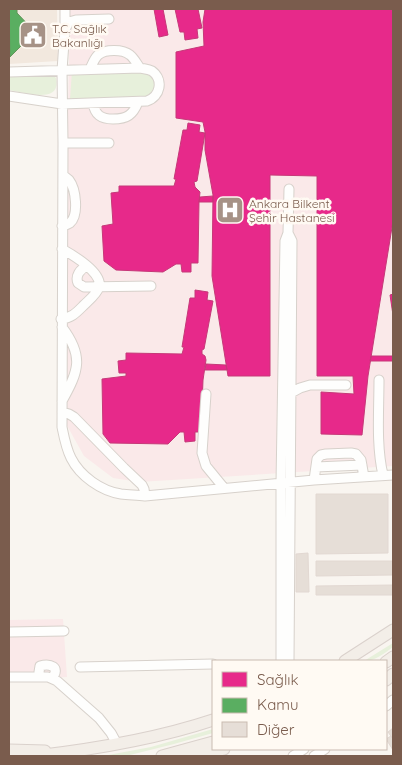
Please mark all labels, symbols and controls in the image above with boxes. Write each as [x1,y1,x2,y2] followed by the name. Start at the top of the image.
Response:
[18,20,48,50] public building icon: T.C. Sağlık Bakanlığı
[52,21,107,50] place label: T.C. Sağlık Bakanlığı
[215,195,245,225] hospital icon: Ankara Bilkent Şehir Hastanesi
[249,196,335,225] place label: Ankara Bilkent Şehir Hastanesi
[212,660,387,750] legend
[257,670,299,689] text: Sağlık
[257,695,298,714] text: Kamu
[257,720,295,739] text: Diğer

